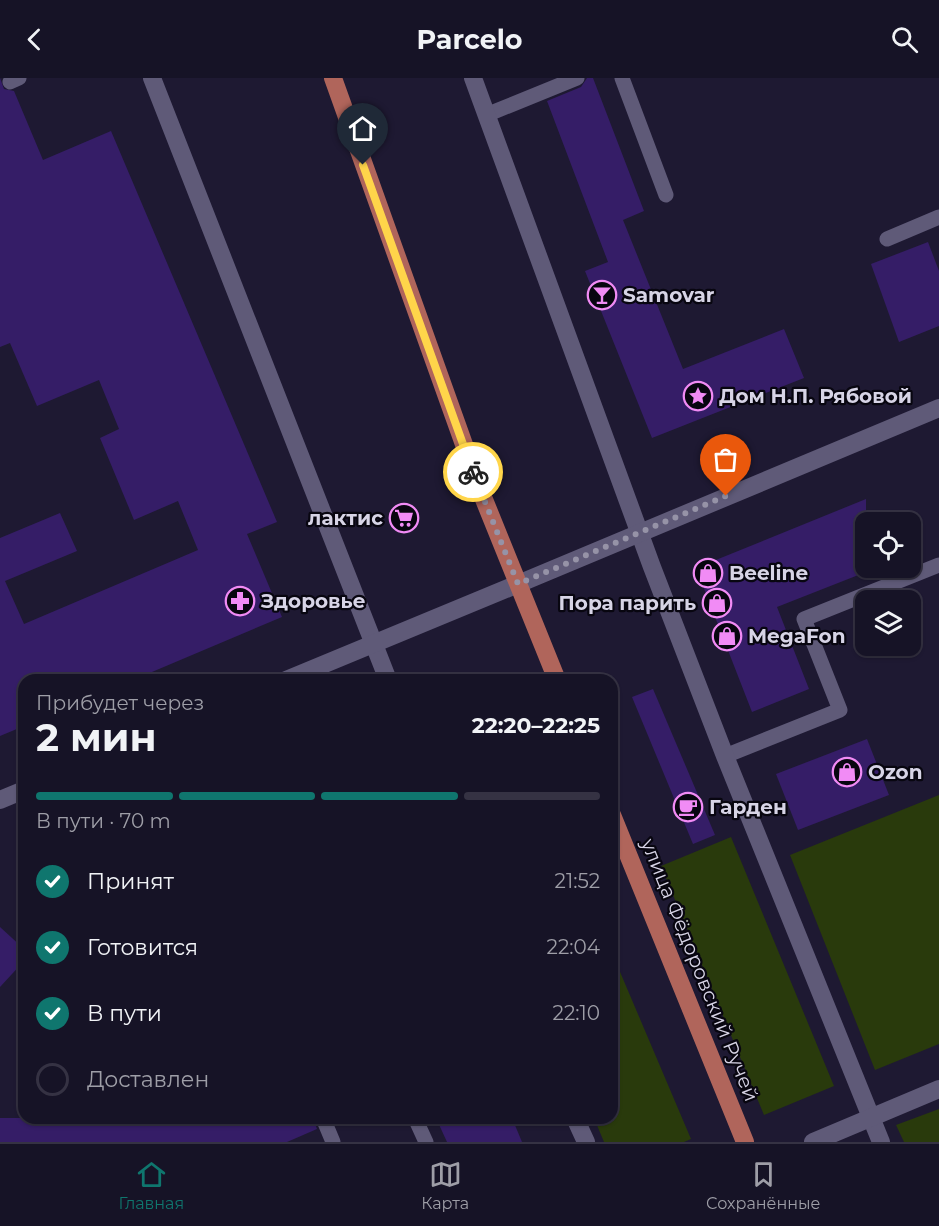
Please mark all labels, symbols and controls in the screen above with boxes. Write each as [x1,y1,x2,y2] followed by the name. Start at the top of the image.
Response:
[18,23,51,56] icon: back
[416,23,523,56] text: Parcelo
[888,23,921,56] icon: search
[337,103,388,165] pin
[346,112,379,145] icon: home
[586,279,618,311] bar icon: Samovar
[623,283,715,307] place label: Samovar
[682,380,714,412] place icon: Дом Н.П. Рябовой
[719,384,912,408] place label: Дом Н.П. Рябовой
[700,434,751,496] pin
[443,442,503,502] courier
[709,443,742,476] icon: bag
[457,456,490,489] icon: bike
[388,502,420,534] supermarket icon: лактис
[308,506,383,530] place label: лактис
[855,512,921,656] map controls
[855,512,921,578] button: locate
[692,557,724,589] shop icon: Beeline
[729,561,808,585] place label: Beeline
[224,585,256,617] pharmacy icon: Здоровье
[701,587,733,619] shop icon: Пора парить
[260,589,366,613] place label: Здоровье
[855,590,921,656] button: layers
[559,591,696,615] place label: Пора парить
[711,620,743,652] shop icon: MegaFon
[748,624,846,648] place label: MegaFon
[36,691,204,715] text: Прибудет через
[472,712,600,739] text: 22:20–22:25
[36,713,157,761] text: 2 мин
[831,756,863,788] shop icon: Ozon
[868,760,923,784] place label: Ozon
[672,791,704,823] cafe icon: Гарден
[709,795,787,819] place label: Гарден
[36,809,171,833] text: В пути · 70 m
[636,834,764,1105] street label: улица Фёдоровский Ручей
[36,865,69,898] icon: check
[87,868,174,895] text: Принят
[555,869,600,893] text: 21:52
[36,931,69,964] icon: check
[87,934,198,961] text: Готовится
[547,935,600,959] text: 22:04
[36,997,69,1030] icon: check
[87,1000,162,1027] text: В пути
[553,1001,600,1025] text: 22:10
[87,1066,209,1093] text: Доставлен
[119,1158,184,1213] tab: Главная
[421,1158,469,1213] tab: Карта
[706,1158,820,1213] tab: Сохранённые

